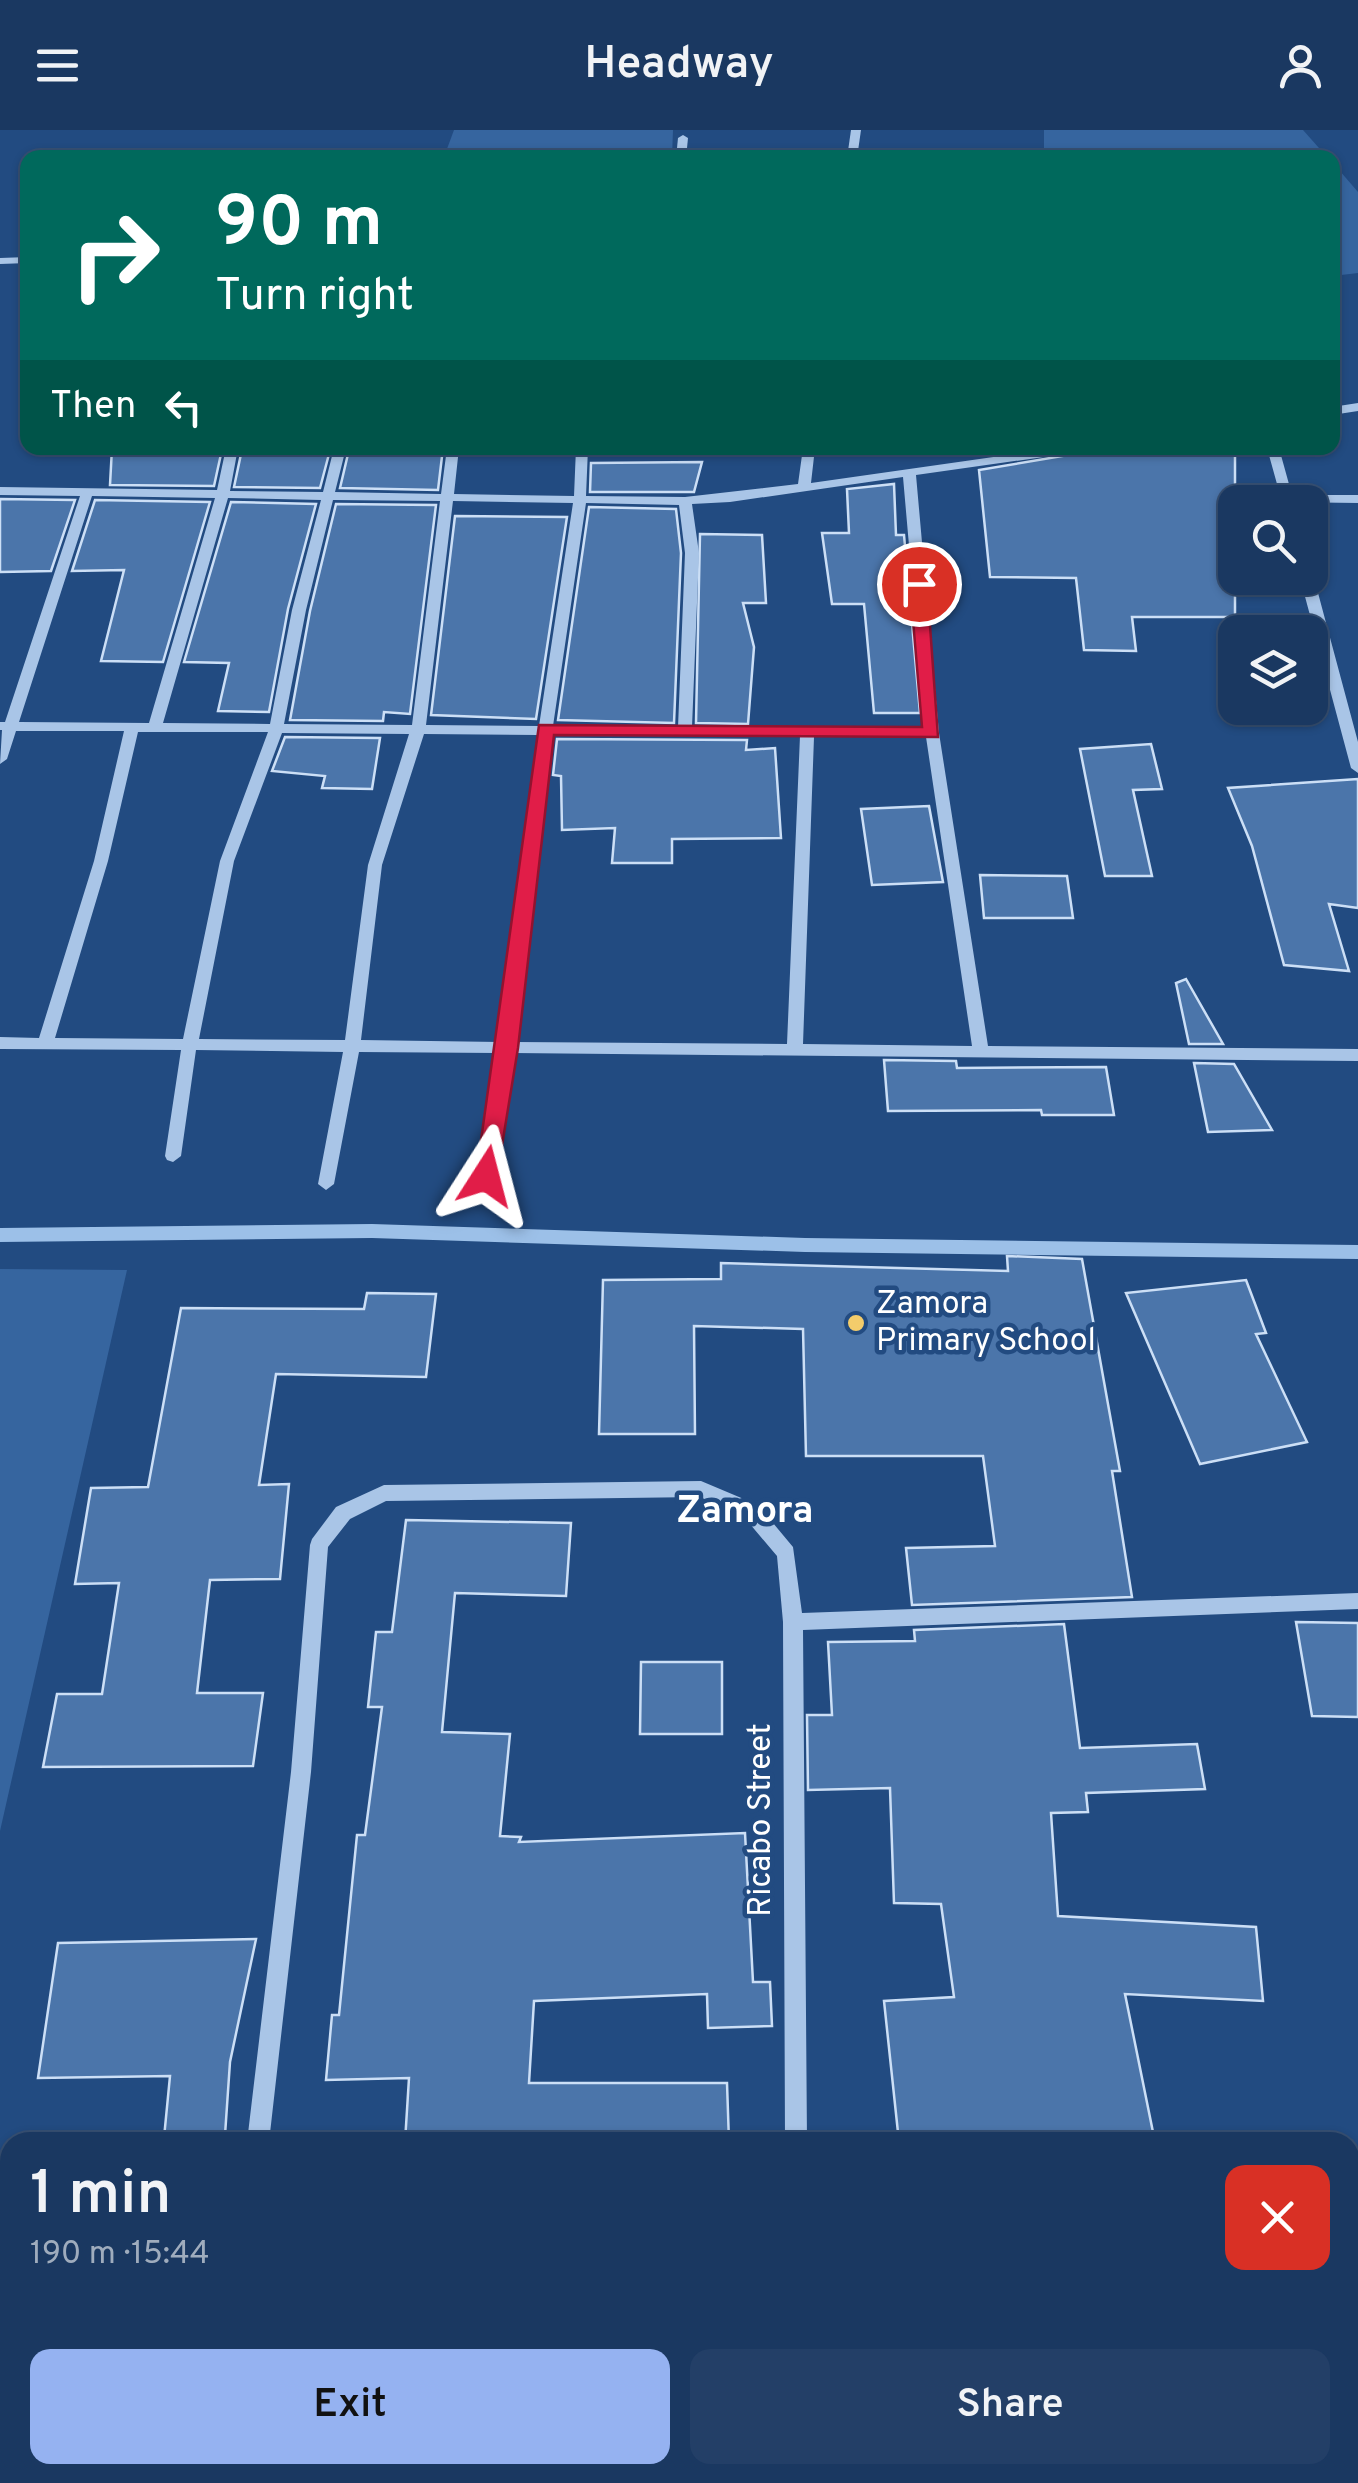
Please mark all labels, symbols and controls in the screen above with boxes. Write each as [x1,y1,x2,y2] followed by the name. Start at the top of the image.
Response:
[584,37,774,94] text: Headway
[30,38,85,93] icon: menu
[1273,38,1328,93] icon: person
[215,182,383,271] text: 90 m
[50,190,180,320] icon: right
[215,269,414,326] text: Turn right
[156,380,211,435] icon: left
[50,383,136,432] text: Then
[1218,485,1328,725] map controls
[1218,485,1328,595] button: search
[877,542,962,627] pin
[892,557,947,612] icon: arrive
[1218,615,1328,725] button: layers
[434,1124,538,1228] position arrow
[876,1285,1096,1362] place label: Zamora Primary School
[845,1312,867,1334] marker: Zamora Primary School
[677,1488,813,1537] district label: Zamora
[742,1723,782,1917] street label: Ricabo Street
[30,2159,171,2235] text: 1 min
[1225,2165,1330,2270] button: close
[30,2235,210,2275] text: 190 m · 15:44
[30,2349,670,2464] button: Exit
[690,2349,1330,2464] button: Share

